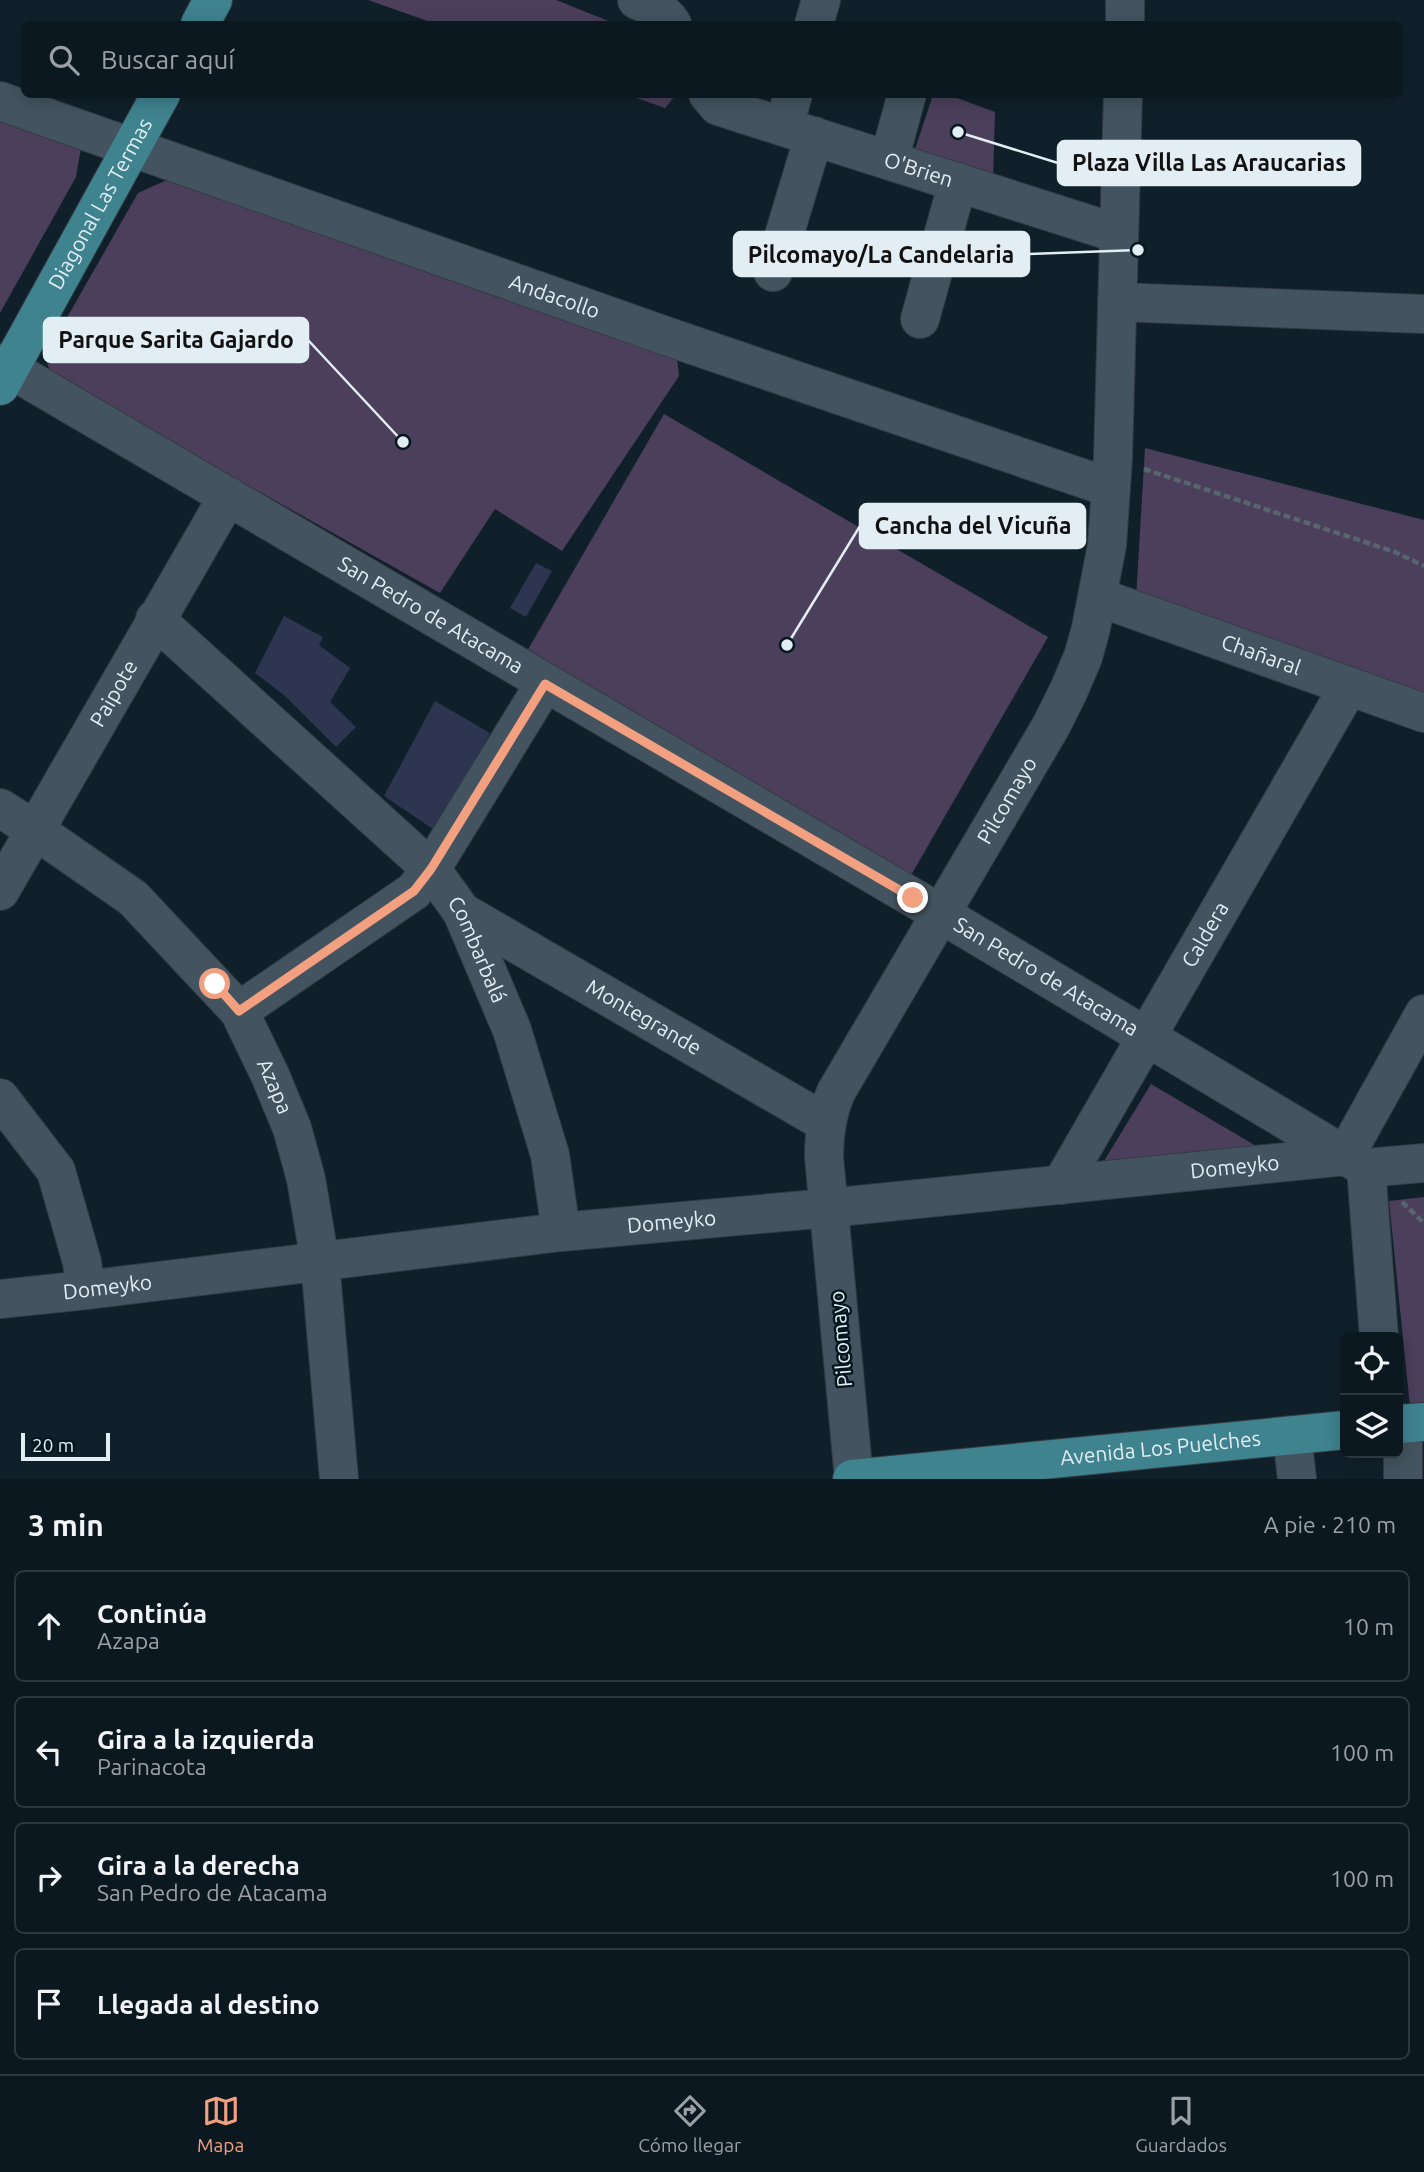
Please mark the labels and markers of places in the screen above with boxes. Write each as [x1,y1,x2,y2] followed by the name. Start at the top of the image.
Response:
[1058,141,1360,185] callout: Plaza Villa Las Araucarias
[734,232,1029,276] callout: Pilcomayo/La Candelaria
[44,318,308,362] callout: Parque Sarita Gajardo
[860,504,1085,548] callout: Cancha del Vicuña

